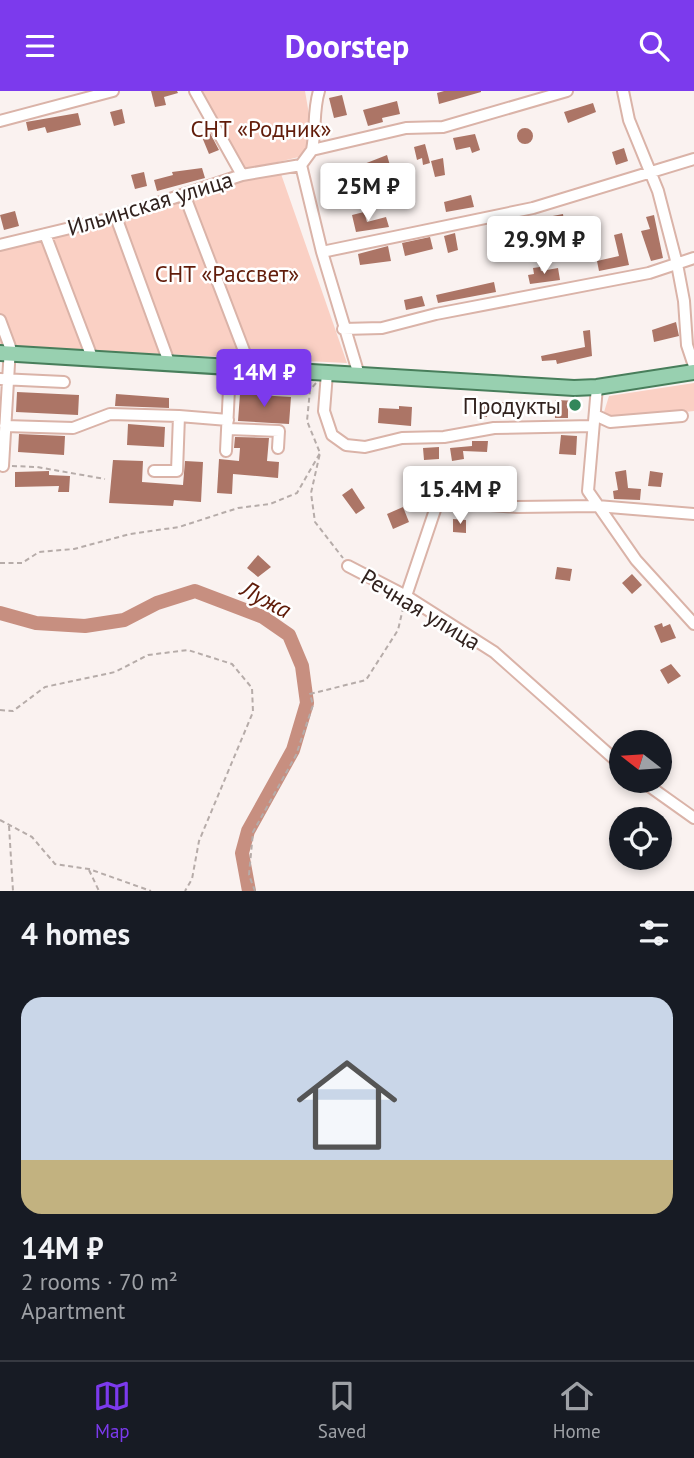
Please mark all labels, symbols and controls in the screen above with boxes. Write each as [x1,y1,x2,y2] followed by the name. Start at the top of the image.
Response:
[285,25,409,67] text: Doorstep
[21,27,59,65] icon: menu
[635,27,673,65] icon: search
[190,114,332,143] park label: СНТ «Родник»
[319,163,417,223] pin: 25M ₽
[64,164,236,242] street label: Ильинская улица
[336,171,400,200] text: 25M ₽
[479,216,609,276] pin: 29.9M ₽
[503,224,585,253] text: 29.9M ₽
[155,259,299,288] park label: СНТ «Рассвет»
[215,349,313,409] pin: 14M ₽
[232,357,296,386] text: 14M ₽
[463,391,561,420] place label: Продукты
[567,397,583,413] marker: Продукты
[395,467,525,526] pin: 15.4M ₽
[419,474,501,503] text: 15.4M ₽
[356,562,486,656] street label: Речная улица
[234,572,297,625] water label: Лужа
[609,730,672,793] north arrow
[609,730,672,870] map controls
[609,807,672,870] button: locate
[21,914,130,953] text: 4 homes
[635,914,673,952] icon: filters
[284,1042,410,1168] icon: home
[21,1228,104,1267] text: 14M ₽
[21,1267,178,1296] text: 2 rooms · 70 m²
[21,1296,125,1325] text: Apartment
[93,1377,131,1443] tab: Map
[318,1377,366,1443] tab: Saved
[553,1377,601,1443] tab: Home

